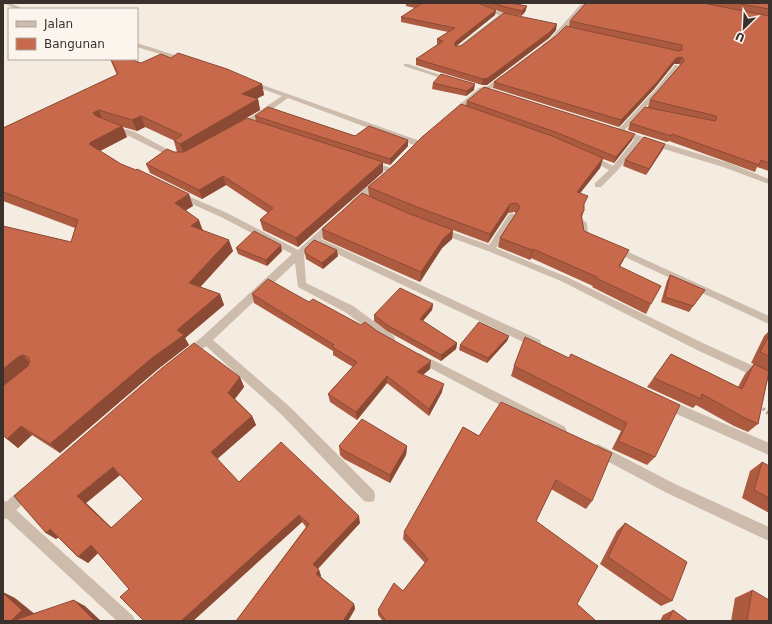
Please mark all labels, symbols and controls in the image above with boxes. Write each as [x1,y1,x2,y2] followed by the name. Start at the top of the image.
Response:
[8,8,138,60] legend
[724,8,764,48] north arrow
[43,17,73,31] text: Jalan
[733,29,747,44] text: U
[44,37,105,51] text: Bangunan

